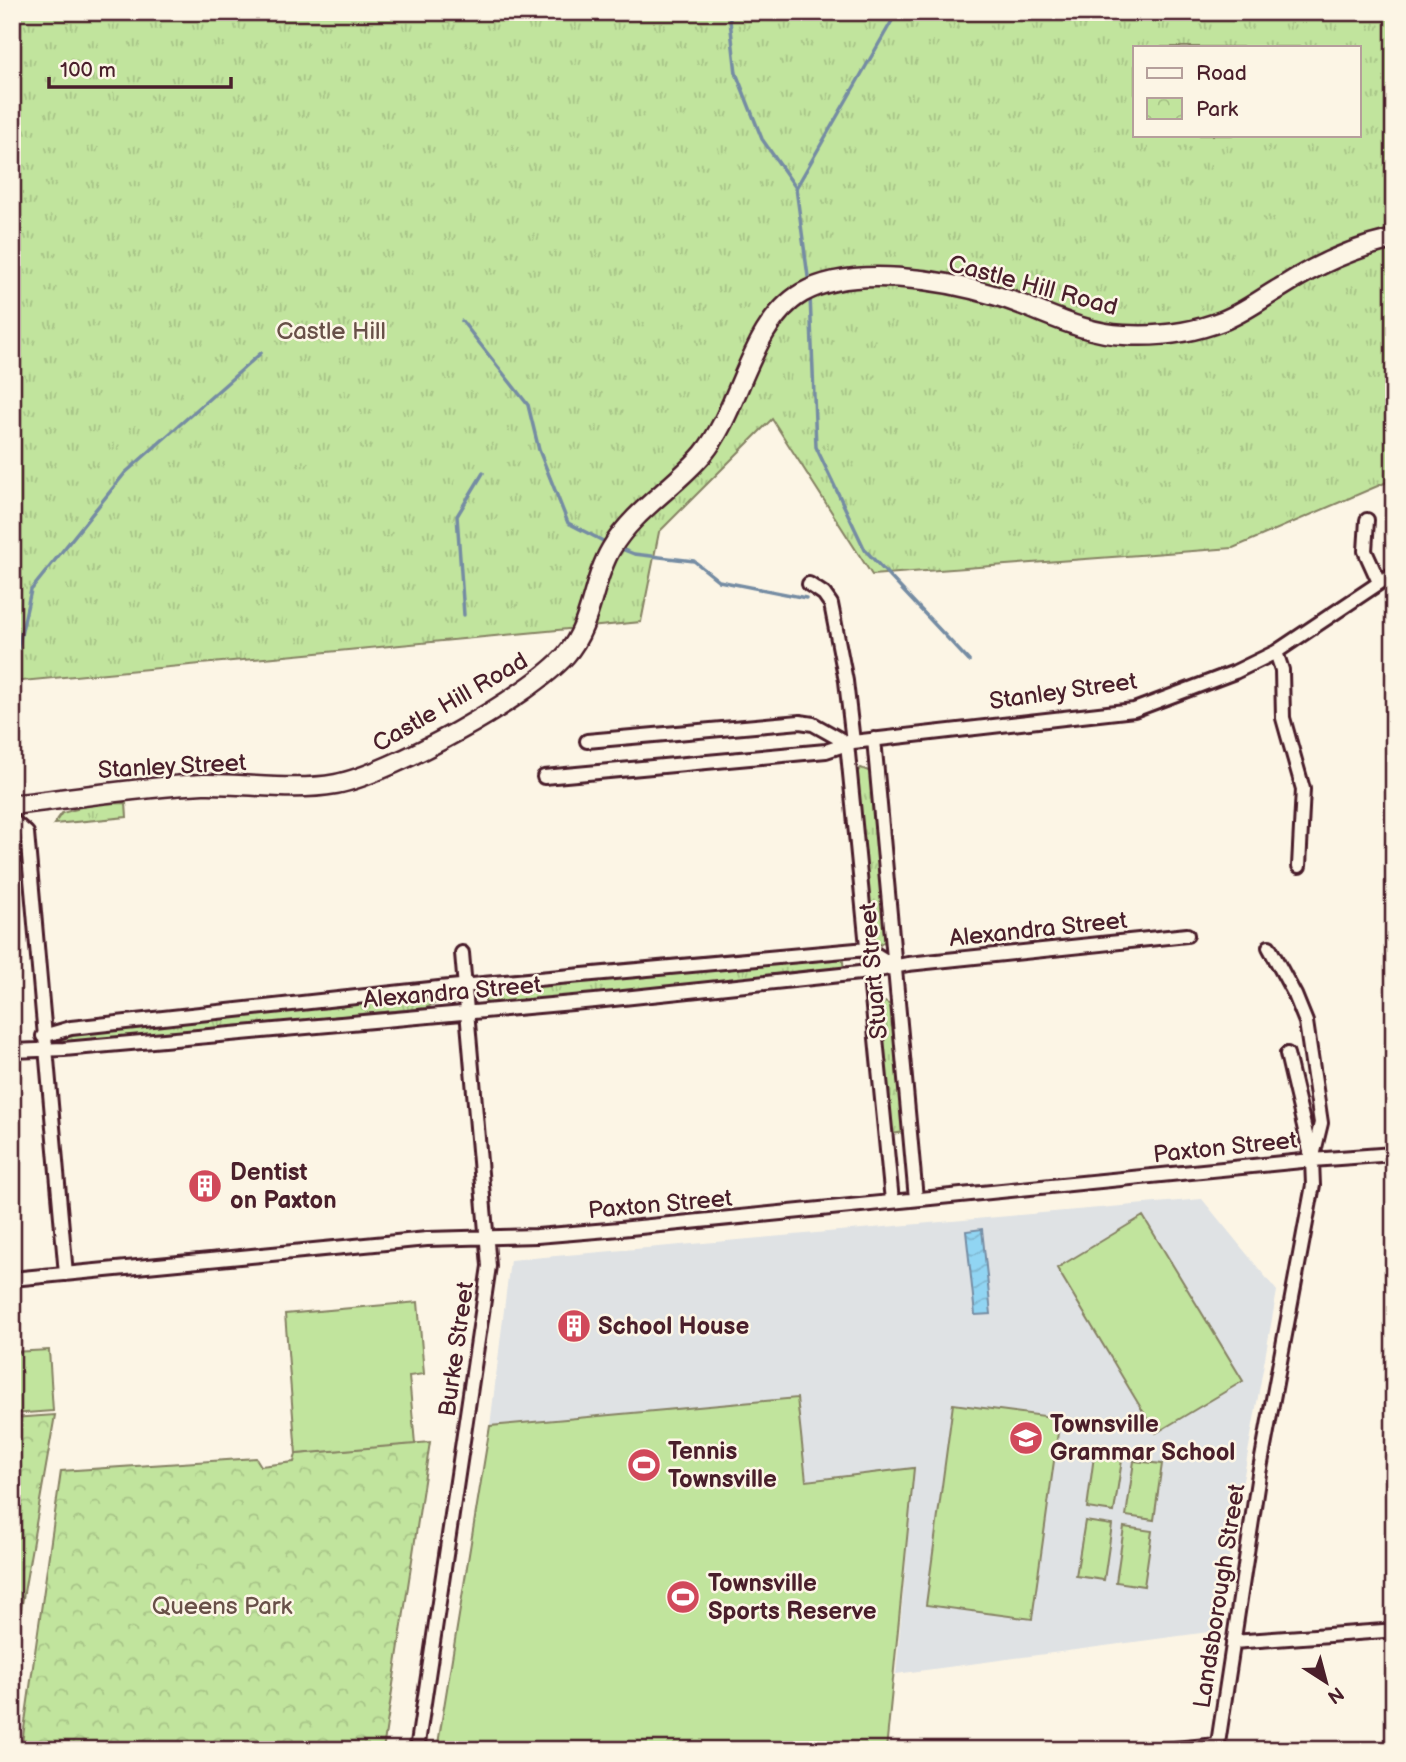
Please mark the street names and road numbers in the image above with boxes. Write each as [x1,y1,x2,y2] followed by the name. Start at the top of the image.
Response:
[945,249,1121,322] street label: Castle Hill Road
[368,646,533,759] street label: Castle Hill Road
[987,667,1139,716] street label: Stanley Street
[97,748,248,785] street label: Stanley Street
[853,901,894,1040] street label: Stuart Street
[948,906,1129,953] street label: Alexandra Street
[362,970,543,1015] street label: Alexandra Street
[1152,1125,1299,1169] street label: Paxton Street
[587,1184,734,1225] street label: Paxton Street
[433,1279,480,1418] street label: Burke Street
[1187,1481,1252,1710] street label: Landsborough Street

